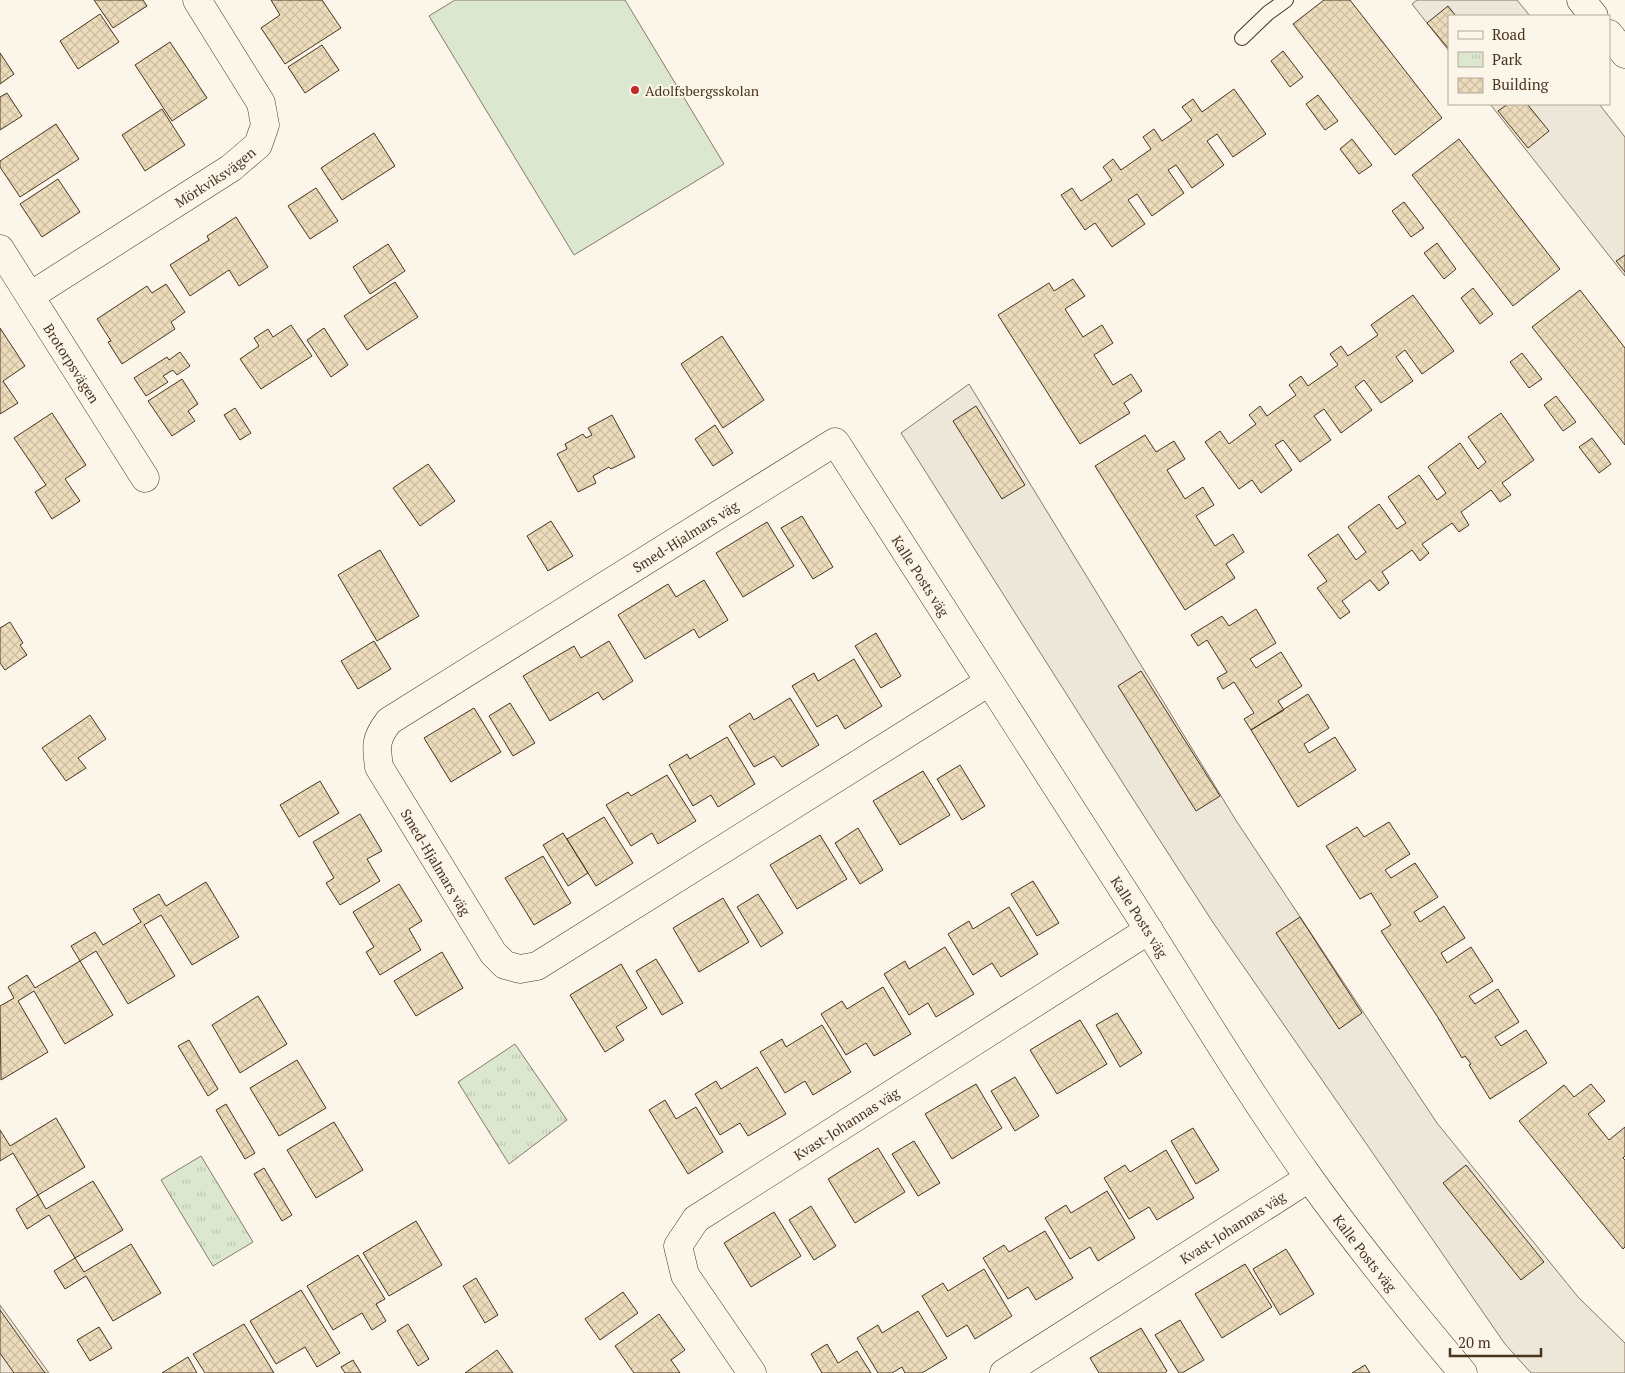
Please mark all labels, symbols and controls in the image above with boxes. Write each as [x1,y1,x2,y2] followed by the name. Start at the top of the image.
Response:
[1448,15,1610,105] legend
[1492,24,1525,44] text: Road
[1492,49,1522,69] text: Park
[1492,74,1550,94] text: Building
[645,81,760,100] place label: Adolfsbergsskolan
[629,84,641,96] marker: Adolfsbergsskolan
[171,142,260,211] street label: Mörkviksvägen
[40,320,105,407] street label: Brotorpsvägen
[628,495,742,576] street label: Smed-Hjalmars väg
[888,531,955,620] street label: Kalle Posts väg
[397,805,476,919] street label: Smed-Hjalmars väg
[1107,872,1173,961] street label: Kalle Posts väg
[790,1082,903,1164] street label: Kvast-Johannas väg
[1176,1186,1289,1268] street label: Kvast-Johannas väg
[1329,1210,1402,1296] street label: Kalle Posts väg
[1450,1326,1541,1358] scale bar
[1458,1332,1491,1352] text: 20 m

